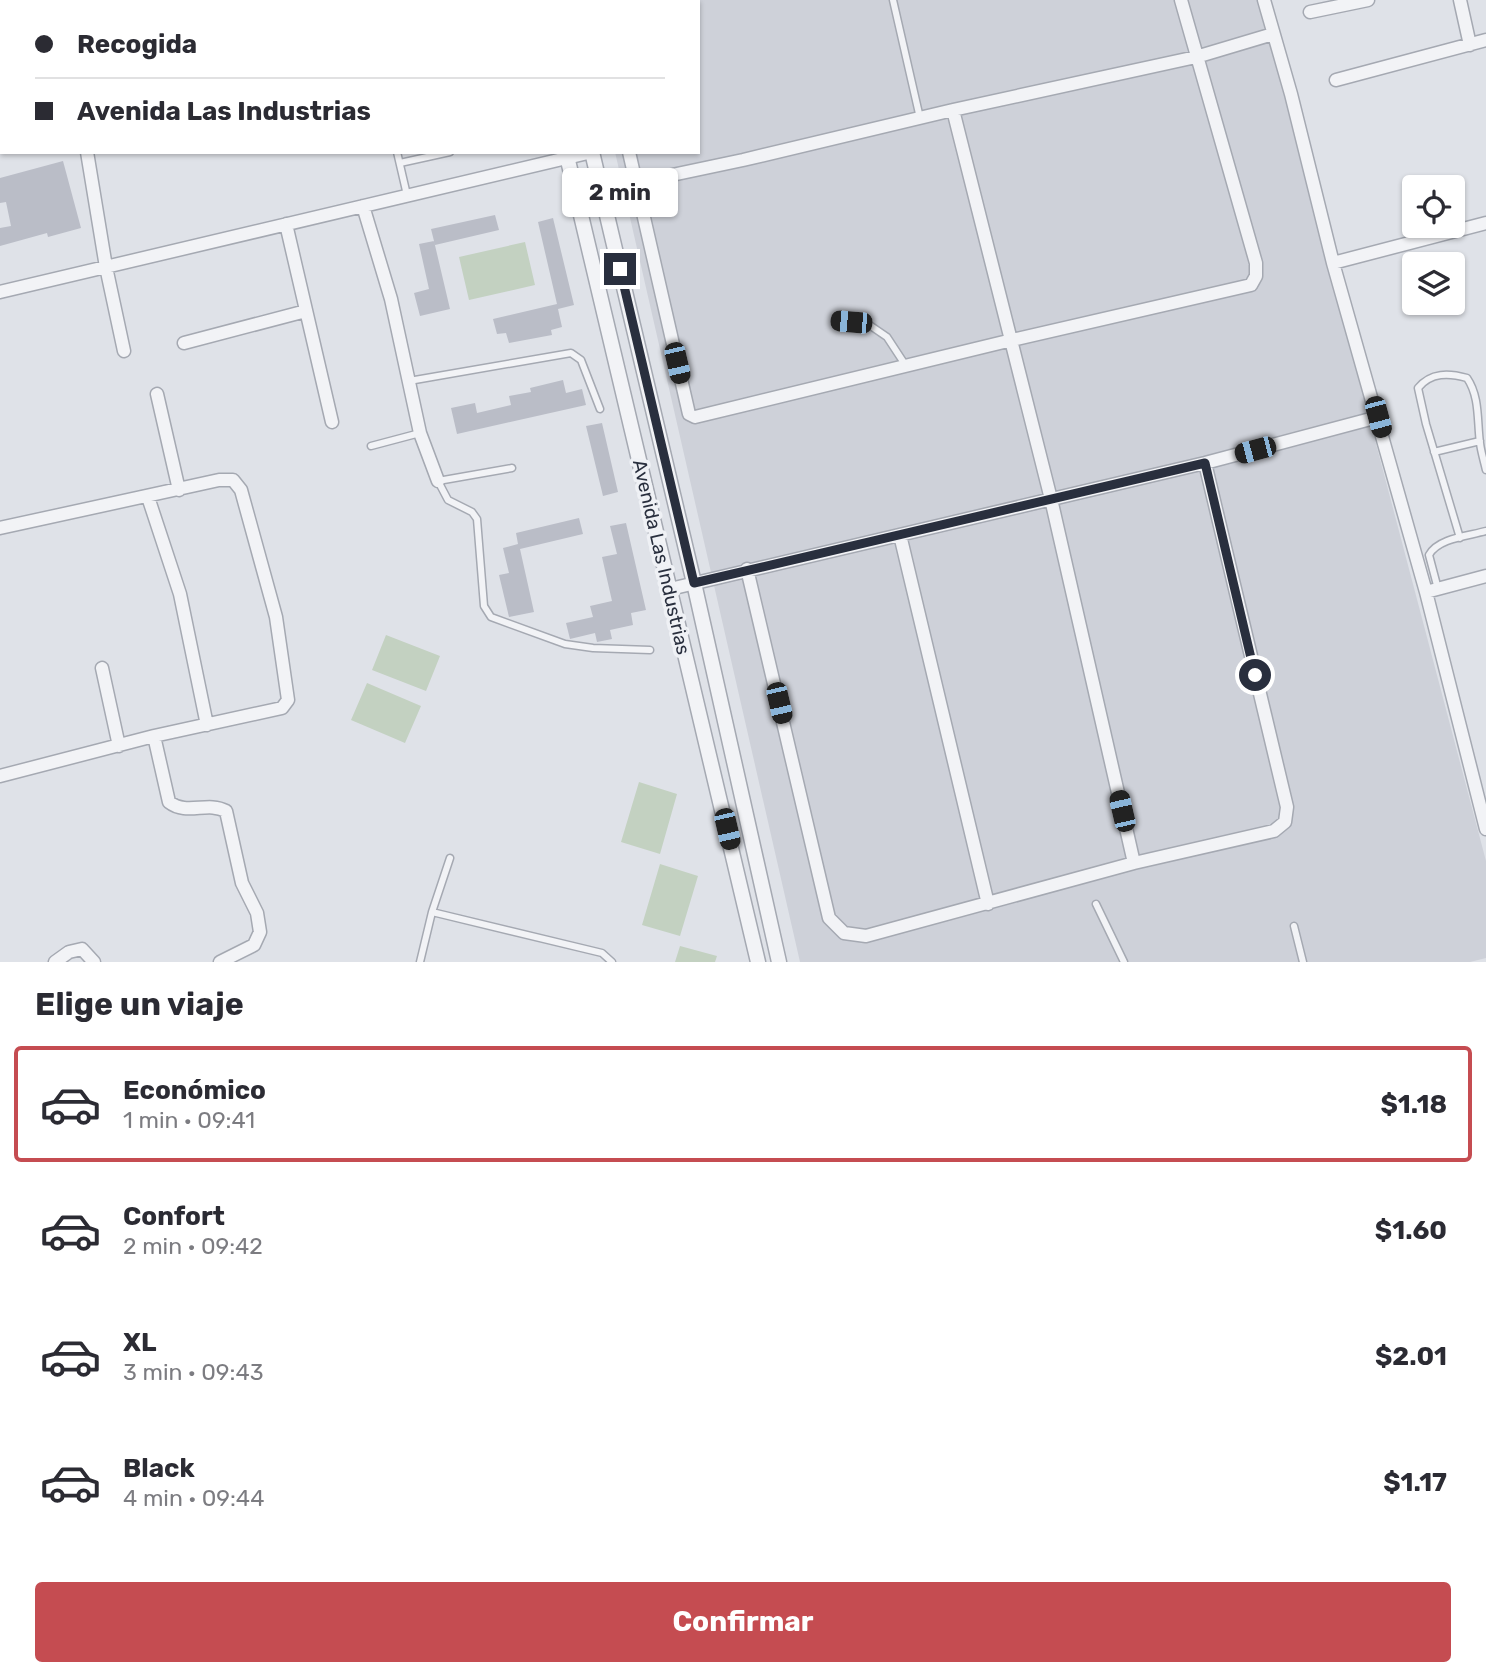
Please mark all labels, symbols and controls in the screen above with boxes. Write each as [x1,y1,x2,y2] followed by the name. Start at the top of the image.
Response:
[77,29,197,60] text: Recogida
[77,96,371,127] text: Avenida Las Industrias
[562,168,678,216] callout: 2 min
[1402,175,1465,315] map controls
[1402,175,1465,238] button: locate
[589,178,651,206] text: 2 min
[1402,252,1465,315] button: layers
[604,253,636,285] route end
[830,310,873,334] car
[663,340,692,386] car
[1363,394,1394,440] car
[1232,434,1279,466] car
[628,457,695,657] street label: Avenida Las Industrias
[1239,659,1271,691] route start
[765,680,794,726] car
[1108,788,1137,834] car
[713,806,742,852] car
[35,985,244,1023] text: Elige un viaje
[39,1073,102,1136] icon: car
[123,1075,266,1106] text: Económico
[1380,1089,1447,1120] text: $1.18
[123,1106,255,1134] text: 1 min · 09:41
[39,1199,102,1262] icon: car
[123,1201,225,1232] text: Confort
[1375,1215,1447,1246] text: $1.60
[123,1232,263,1260] text: 2 min · 09:42
[39,1325,102,1388] icon: car
[123,1327,156,1358] text: XL
[1375,1341,1447,1372] text: $2.01
[123,1358,264,1386] text: 3 min · 09:43
[39,1451,102,1514] icon: car
[123,1453,195,1484] text: Black
[1383,1467,1447,1498] text: $1.17
[123,1484,264,1512] text: 4 min · 09:44
[35,1582,1451,1662] button: Confirmar

